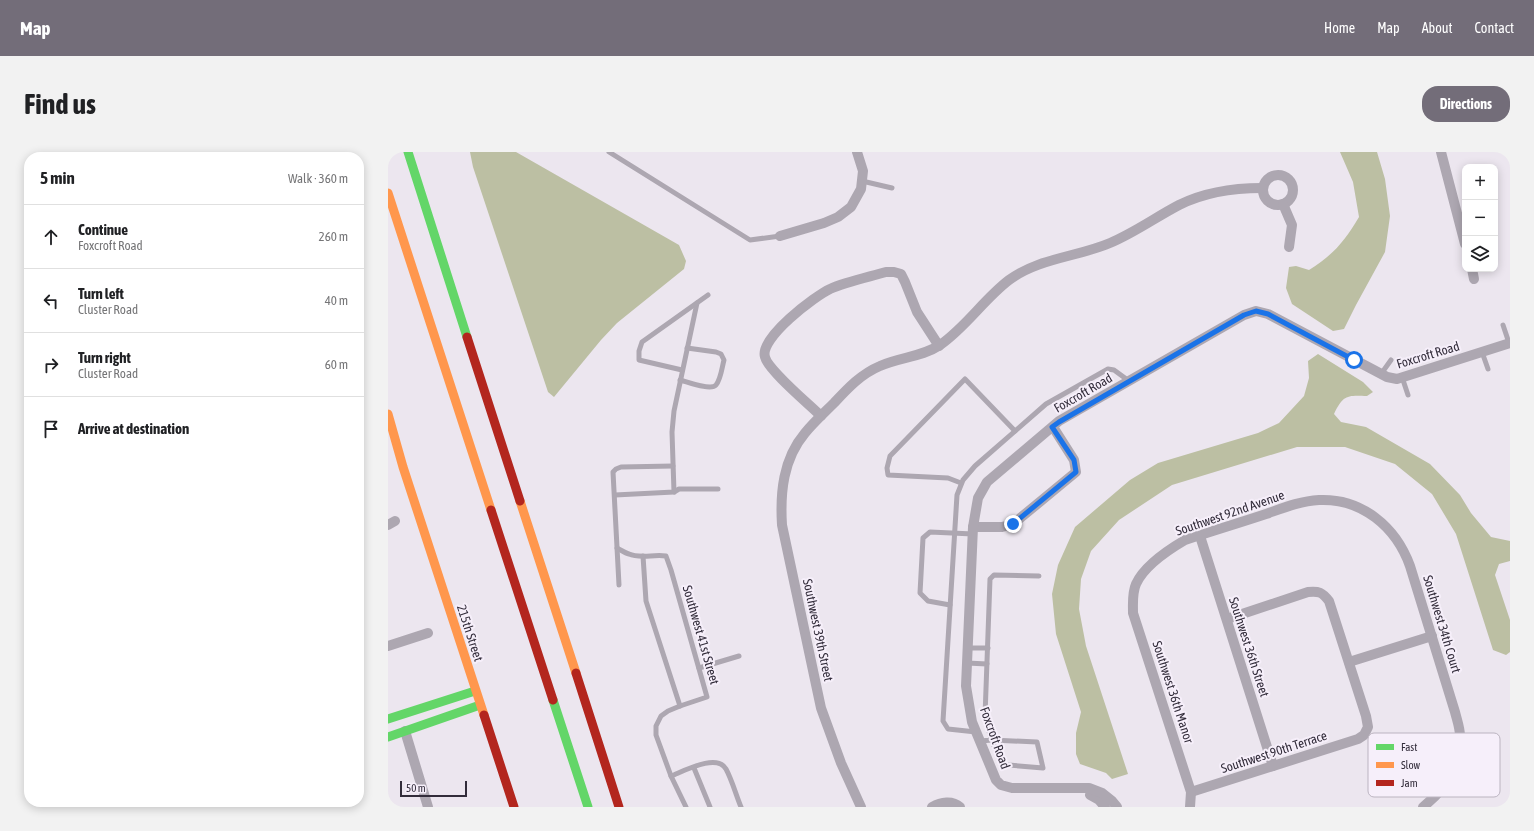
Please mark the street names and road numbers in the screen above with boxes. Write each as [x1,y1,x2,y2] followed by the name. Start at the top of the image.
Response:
[1395,338,1461,372] street label: Foxcroft Road
[1051,370,1115,416] street label: Foxcroft Road
[1174,487,1286,539] street label: Southwest 92nd Avenue
[1420,573,1464,675] street label: Southwest 34th Court
[800,578,836,683] street label: Southwest 39th Street
[680,584,722,687] street label: Southwest 41st Street
[1226,595,1272,699] street label: Southwest 36th Street
[454,603,486,663] street label: 215th Street
[1149,639,1197,745] street label: Southwest 36th Manor
[977,705,1013,771] street label: Foxcroft Road
[1219,728,1329,776] street label: Southwest 90th Terrace

